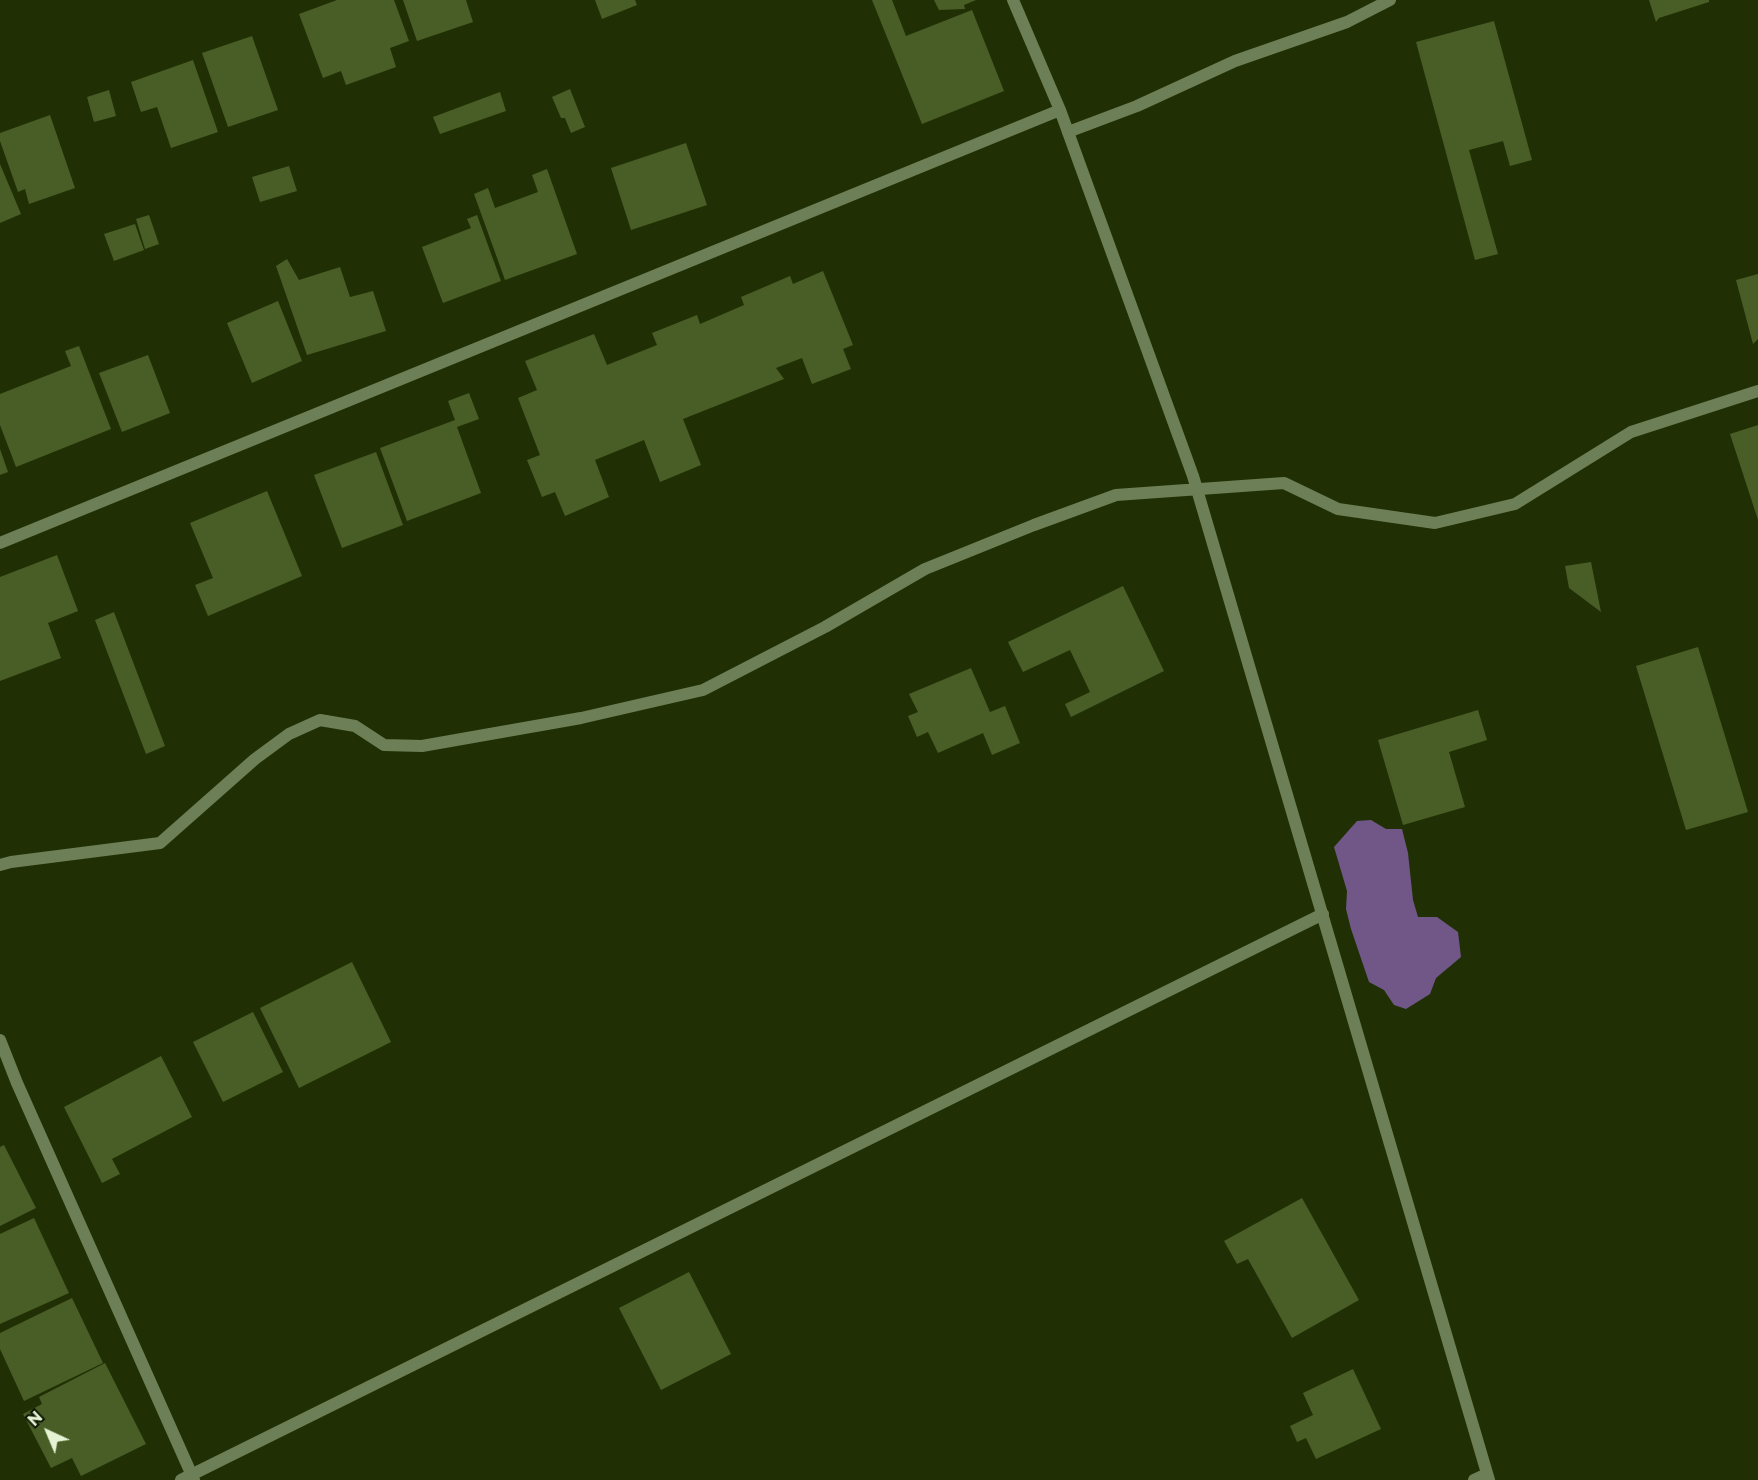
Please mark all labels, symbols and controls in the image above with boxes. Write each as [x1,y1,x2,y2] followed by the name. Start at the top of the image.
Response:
[18,1402,78,1462] north arrow
[24,1407,46,1430] text: N

